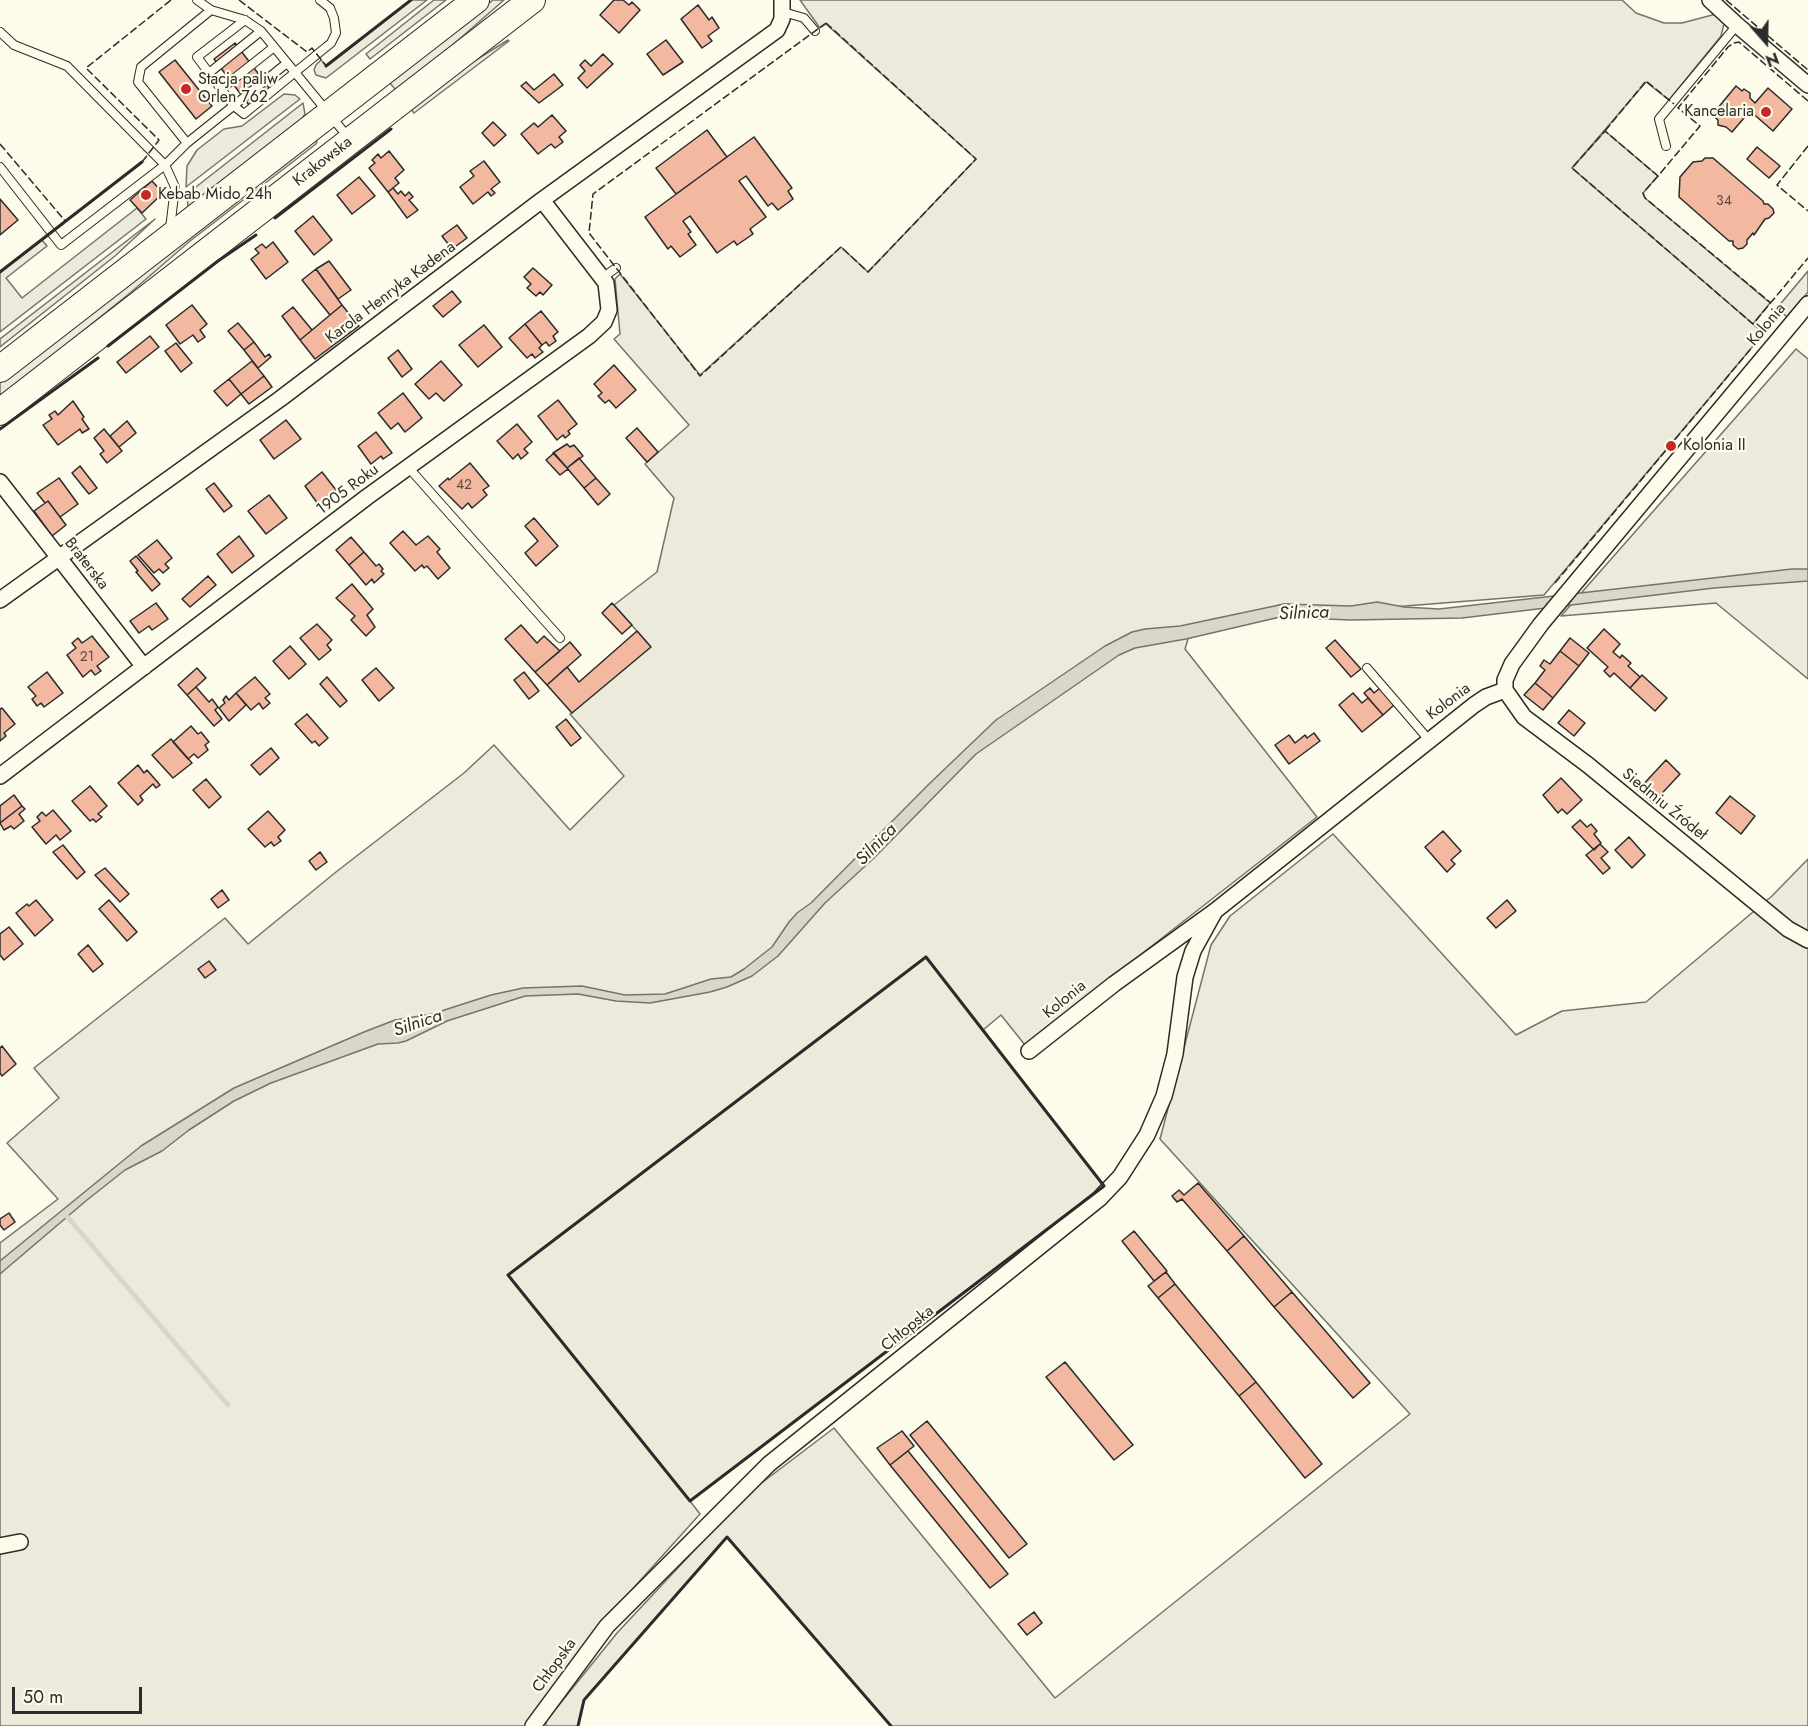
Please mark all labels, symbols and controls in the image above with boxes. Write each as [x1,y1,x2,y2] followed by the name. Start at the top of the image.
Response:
[1736,12,1796,72] north arrow
[1762,46,1782,72] text: N
[198,70,278,108] place label: Stacja paliw Orlen 762
[179,82,193,96] marker: Stacja paliw Orlen 762
[1684,102,1754,122] place label: Kancelaria
[1759,105,1773,119] marker: Kancelaria
[290,133,356,191] street label: Krakowska
[158,185,272,205] place label: Kebab Mido 24h
[139,188,153,202] marker: Kebab Mido 24h
[1716,194,1732,210] house number: 34
[322,238,460,348] street label: Karola Henryka Kadena
[1744,300,1790,350] street label: Kolonia
[1683,436,1746,456] place label: Kolonia II
[1664,439,1678,453] marker: Kolonia II
[313,460,383,520] street label: 1905 Roku
[456,478,472,494] house number: 42
[60,534,112,594] street label: Braterska
[1279,602,1329,626] water label: Silnica
[80,650,94,666] house number: 21
[1423,679,1475,725] street label: Kolonia
[1618,765,1710,845] street label: Siedmiu Źródeł
[852,819,902,871] water label: Silnica
[1040,977,1090,1023] street label: Kolonia
[391,1006,445,1042] water label: Silnica
[878,1302,938,1356] street label: Chłopska
[529,1635,581,1697] street label: Chłopska
[15,1675,146,1713] scale bar
[23,1684,63,1710] text: 50 m

